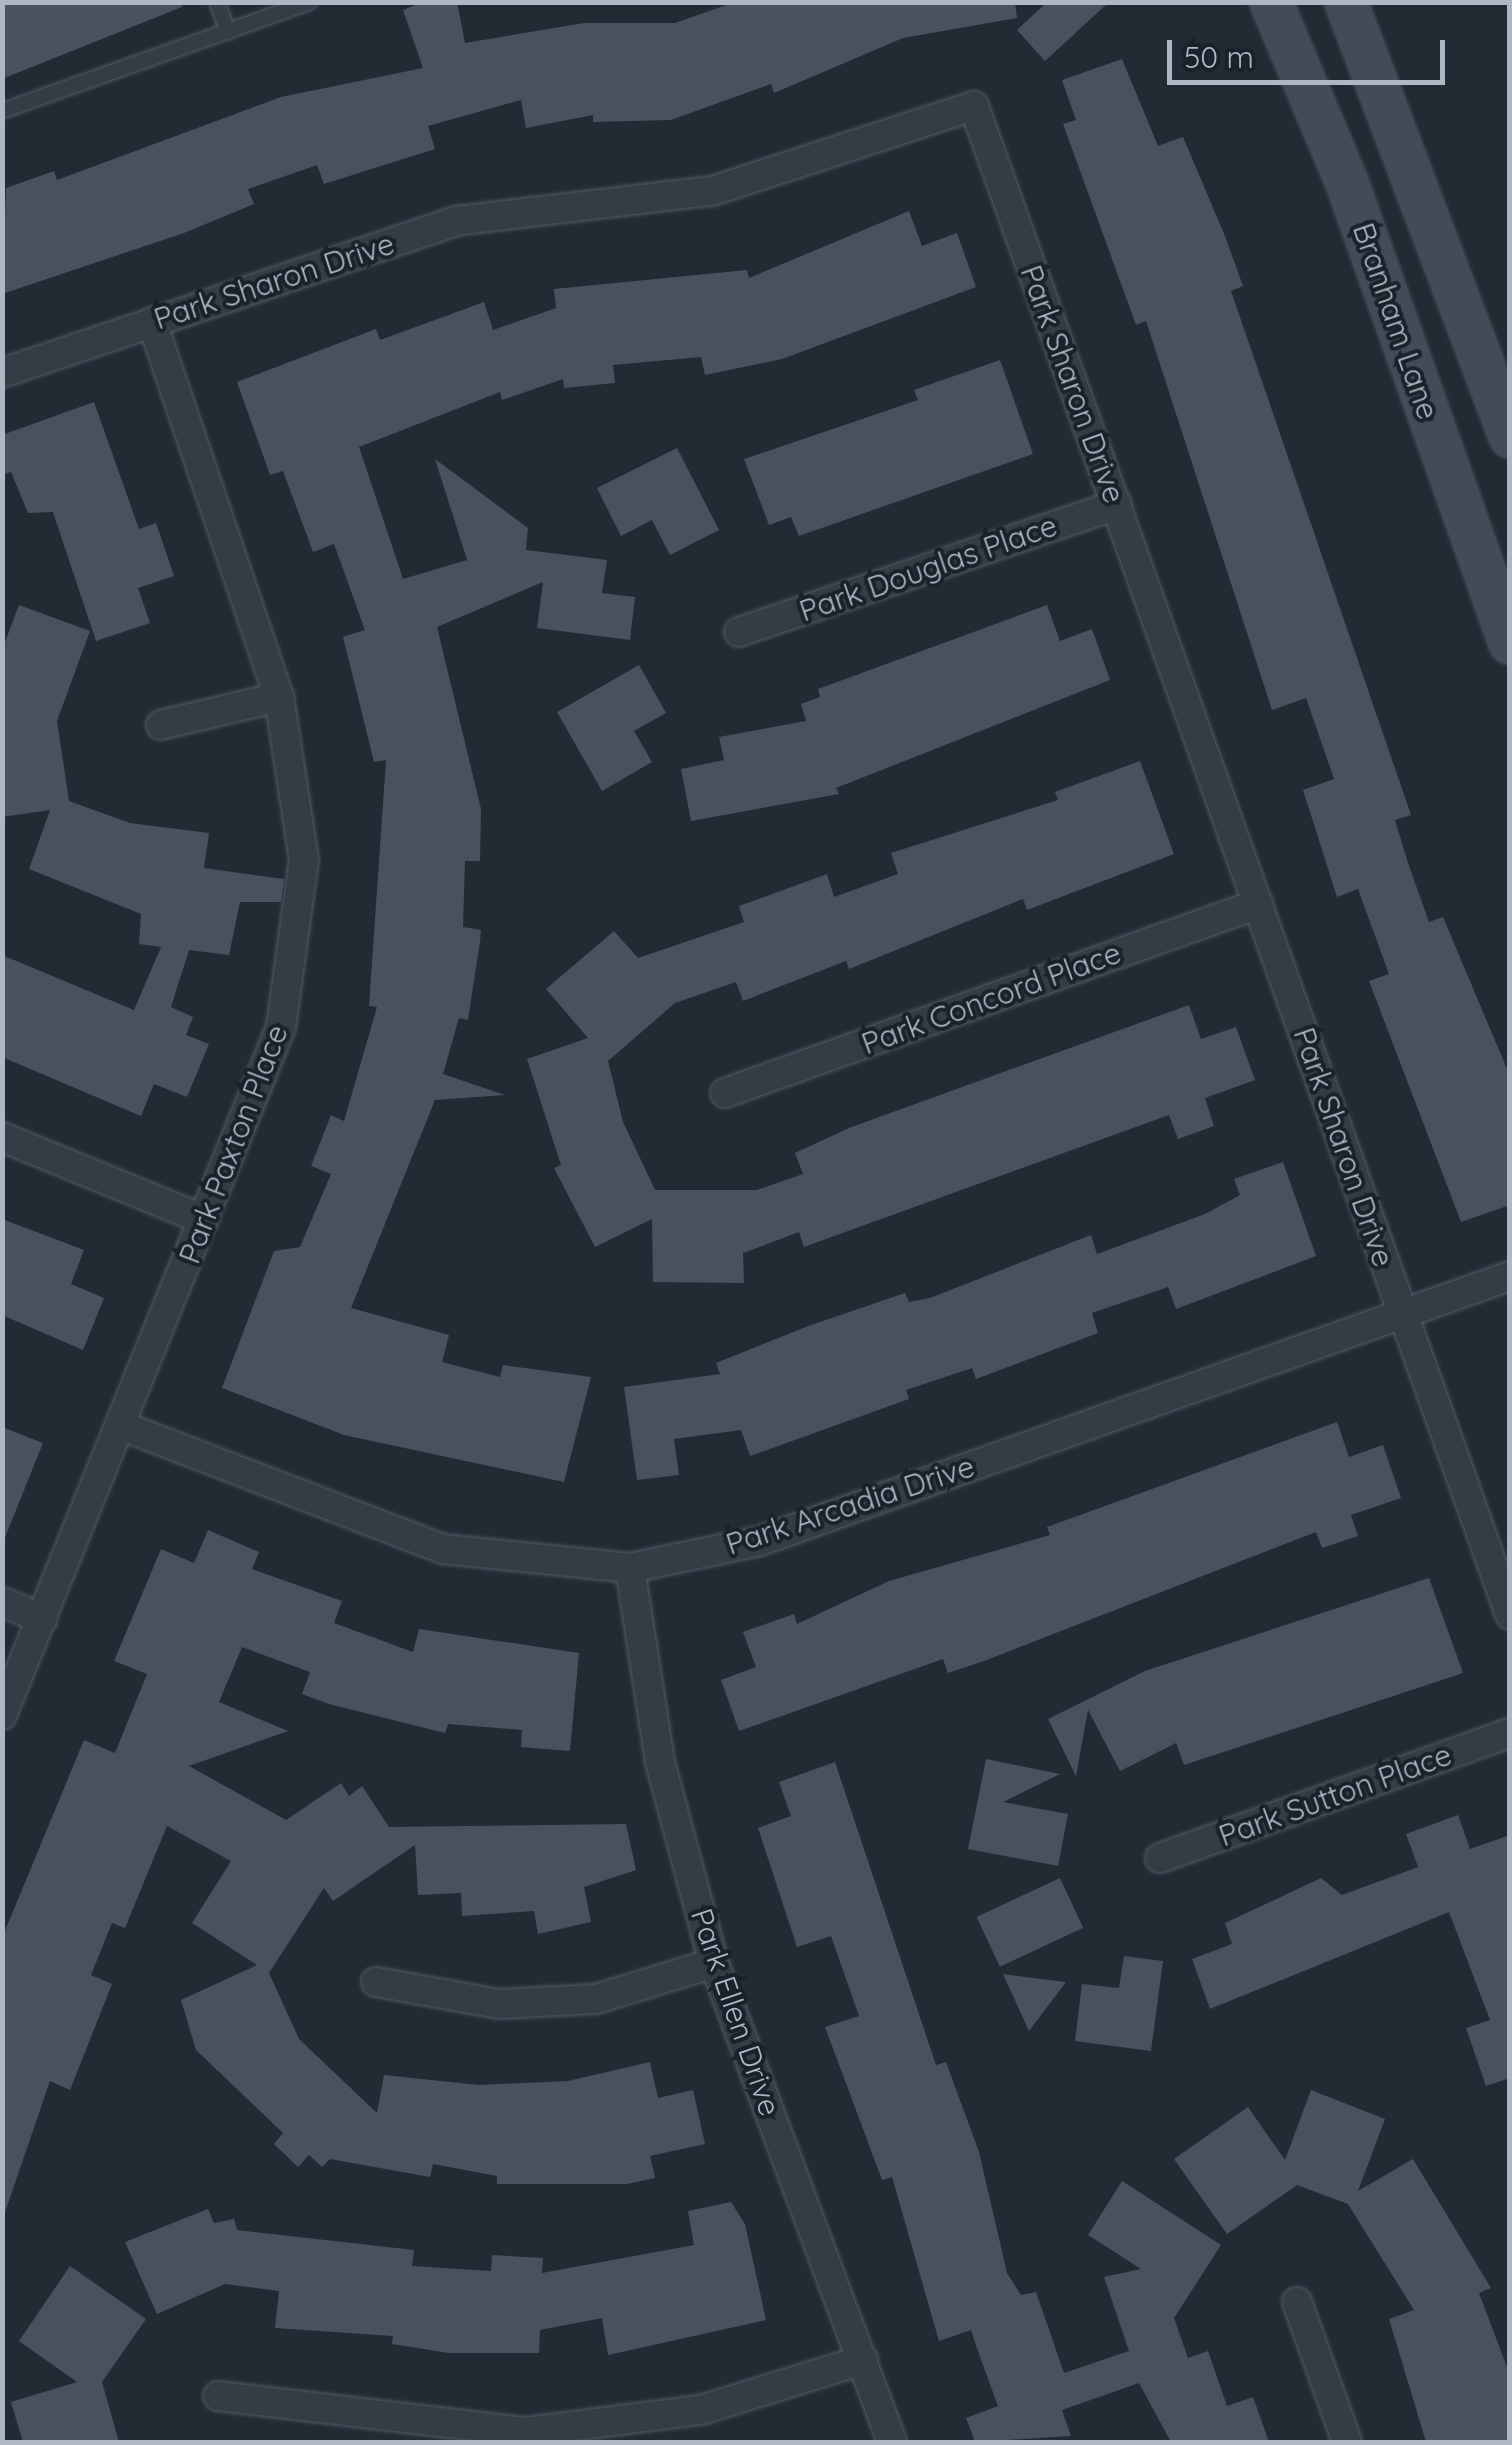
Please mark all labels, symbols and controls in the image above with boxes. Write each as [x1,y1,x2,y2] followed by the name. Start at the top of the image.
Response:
[1172,20,1450,82] scale bar
[1184,38,1254,76] text: 50 m
[1346,218,1446,424] street label: Branham Lane
[149,225,399,337] street label: Park Sharon Drive
[1013,260,1133,508] street label: Park Sharon Drive
[795,507,1061,629] street label: Park Douglas Place
[857,934,1125,1062] street label: Park Concord Place
[171,1020,295,1268] street label: Park Paxton Place
[1286,1023,1402,1271] street label: Park Sharon Drive
[721,1448,979,1562] street label: Park Arcadia Drive
[1214,1736,1456,1854] street label: Park Sutton Place
[684,1904,788,2120] street label: Park Ellen Drive

